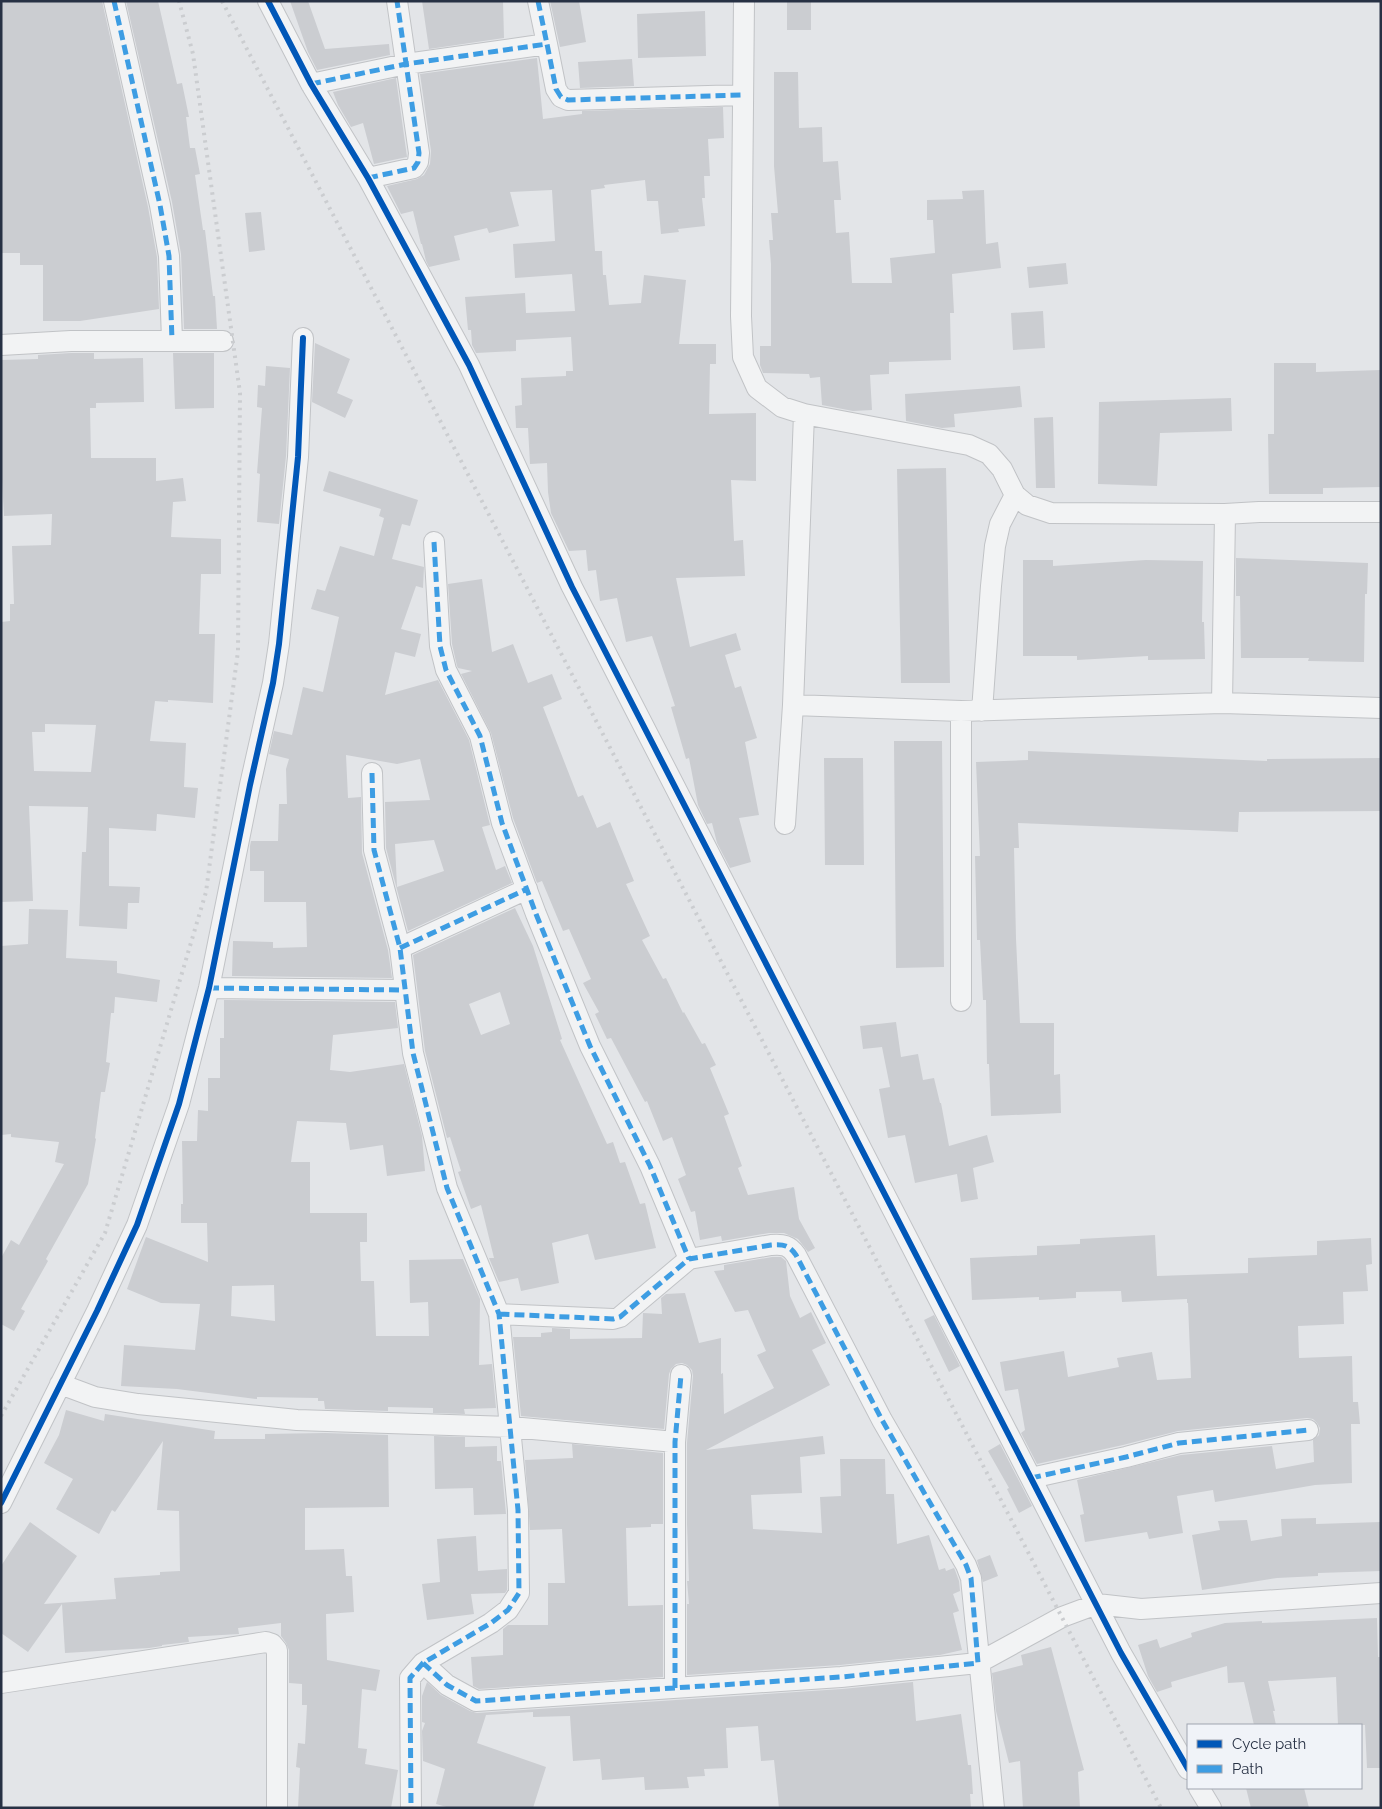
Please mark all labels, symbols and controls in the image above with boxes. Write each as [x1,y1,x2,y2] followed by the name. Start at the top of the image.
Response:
[1187,1724,1362,1789] legend
[1232,1735,1306,1753] text: Cycle path
[1232,1760,1263,1778] text: Path

